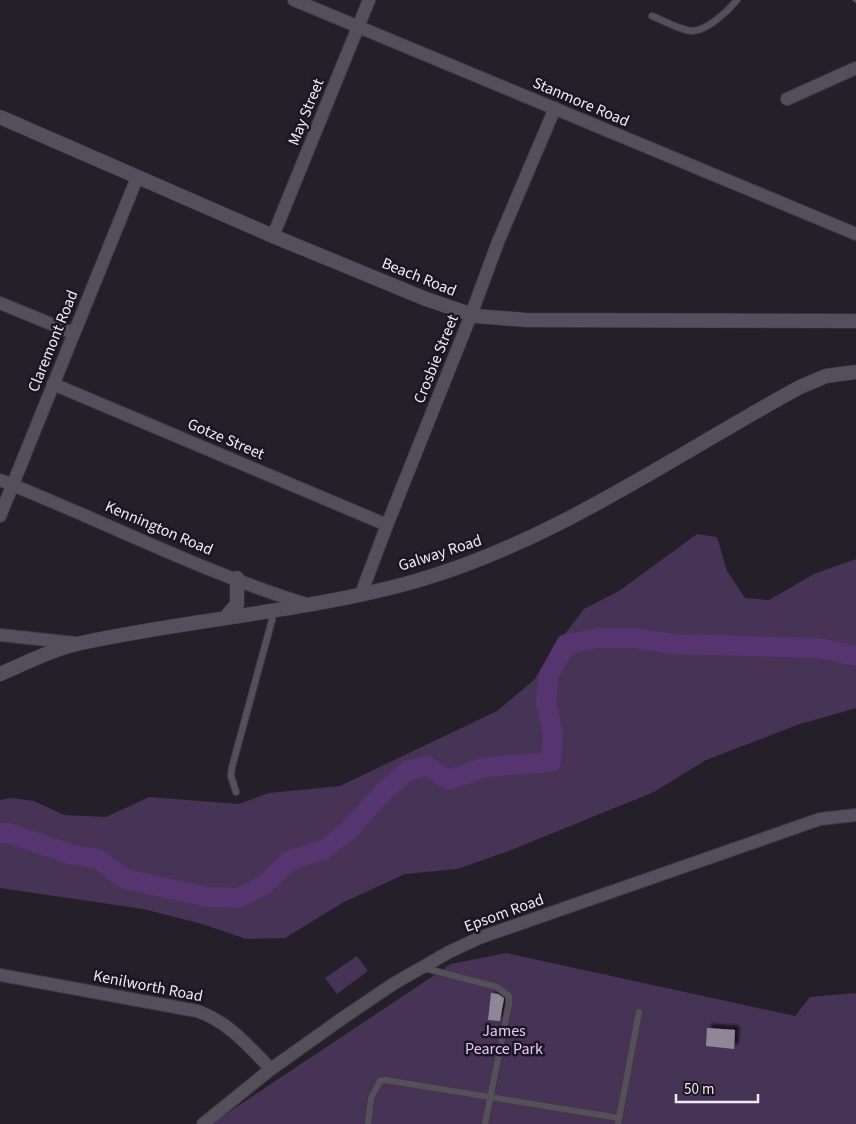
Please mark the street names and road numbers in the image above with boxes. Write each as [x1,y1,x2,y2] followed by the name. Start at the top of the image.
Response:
[529,72,633,132] street label: Stanmore Road
[283,75,330,149] street label: May Street
[378,252,460,302] street label: Beach Road
[23,287,83,395] street label: Claremont Road
[408,311,464,407] street label: Crosbie Street
[184,413,268,465] street label: Gotze Street
[102,495,216,561] street label: Kennington Road
[395,529,485,577] street label: Galway Road
[461,888,547,938] street label: Epsom Road
[91,965,205,1007] street label: Kenilworth Road

